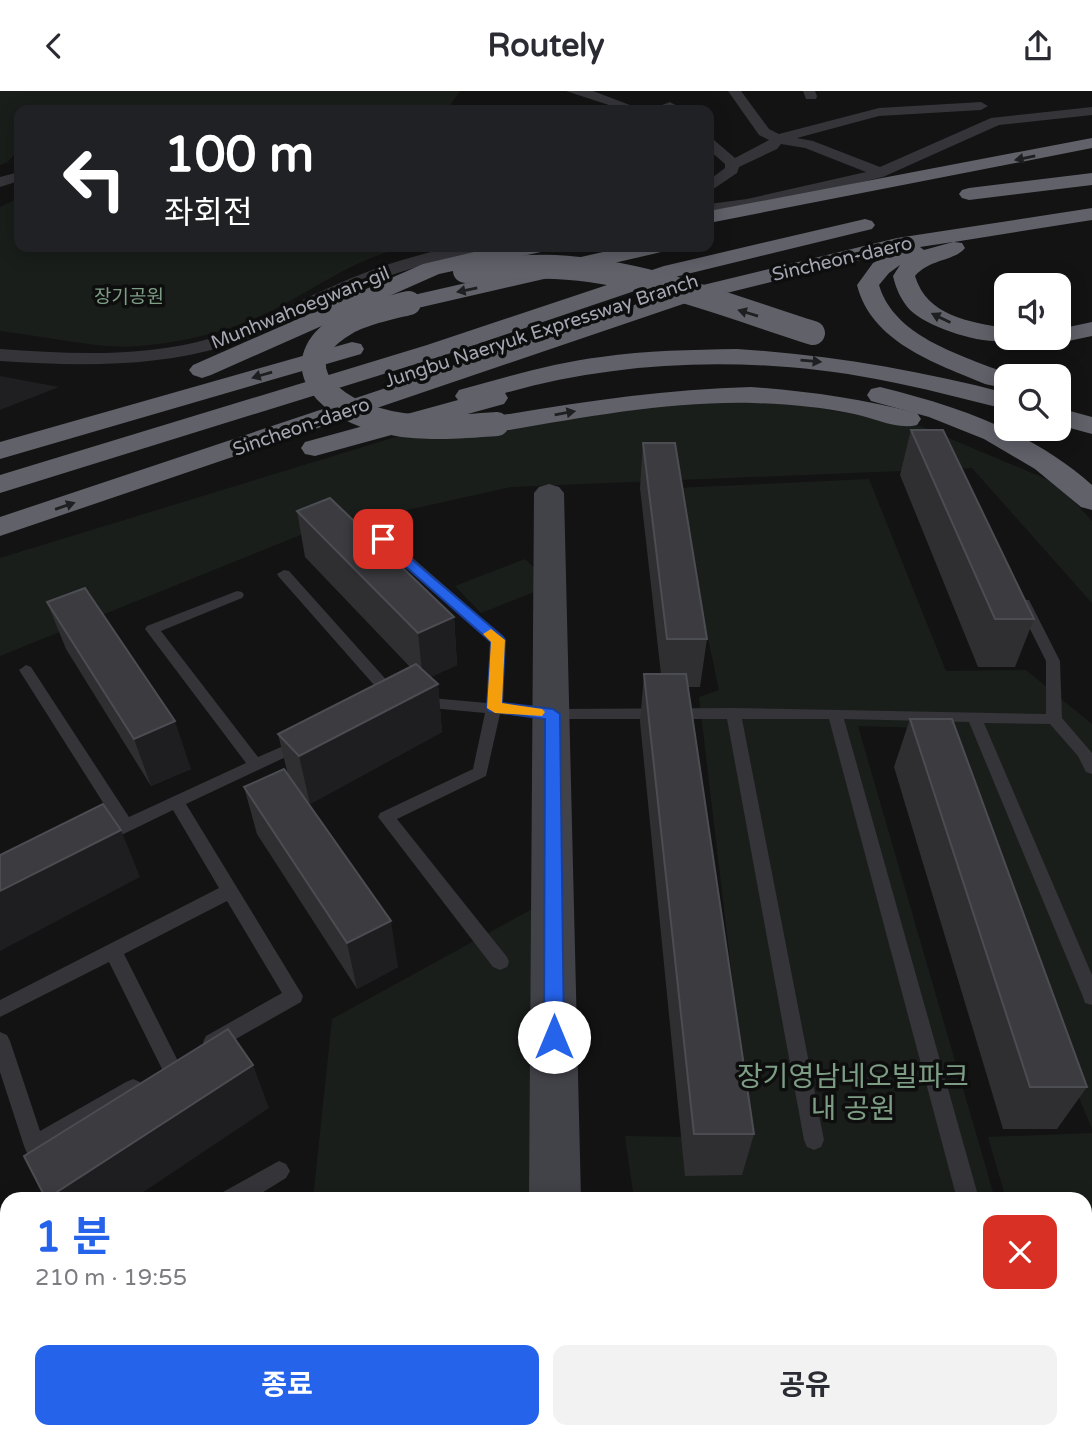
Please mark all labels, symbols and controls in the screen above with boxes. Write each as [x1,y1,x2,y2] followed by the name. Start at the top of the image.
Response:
[35,27,73,65] icon: back
[488,27,605,65] text: Routely
[1019,27,1057,65] icon: share
[164,126,314,185] text: 100 m
[49,133,140,224] icon: left
[1014,152,1036,163] one-way arrow
[164,194,252,232] text: 좌회전
[770,232,914,286] street label: Sincheon-daero
[208,262,393,354] street label: Munhwahoegwan-gil
[382,270,701,392] street label: Jungbu Naeryuk Expressway Branch
[994,273,1071,441] map controls
[994,273,1071,350] button: sound
[456,285,478,296] one-way arrow
[94,286,164,308] park label: 장기공원
[737,308,758,318] one-way arrow
[930,313,950,325] one-way arrow
[800,355,822,366] one-way arrow
[994,364,1071,441] button: search
[251,370,272,380] one-way arrow
[230,393,373,461] street label: Sincheon-daero
[554,407,576,418] one-way arrow
[54,500,75,511] one-way arrow
[353,509,413,569] pin
[364,520,402,558] icon: arrive
[517,1000,591,1074] position arrow
[737,1060,969,1126] park label: 장기영남네오빌파크 내 공원
[35,1212,111,1263] text: 1 분
[983,1215,1057,1289] button: close
[35,1264,187,1292] text: 210 m · 19:55
[35,1345,539,1425] button: 종료
[553,1345,1057,1425] button: 공유

